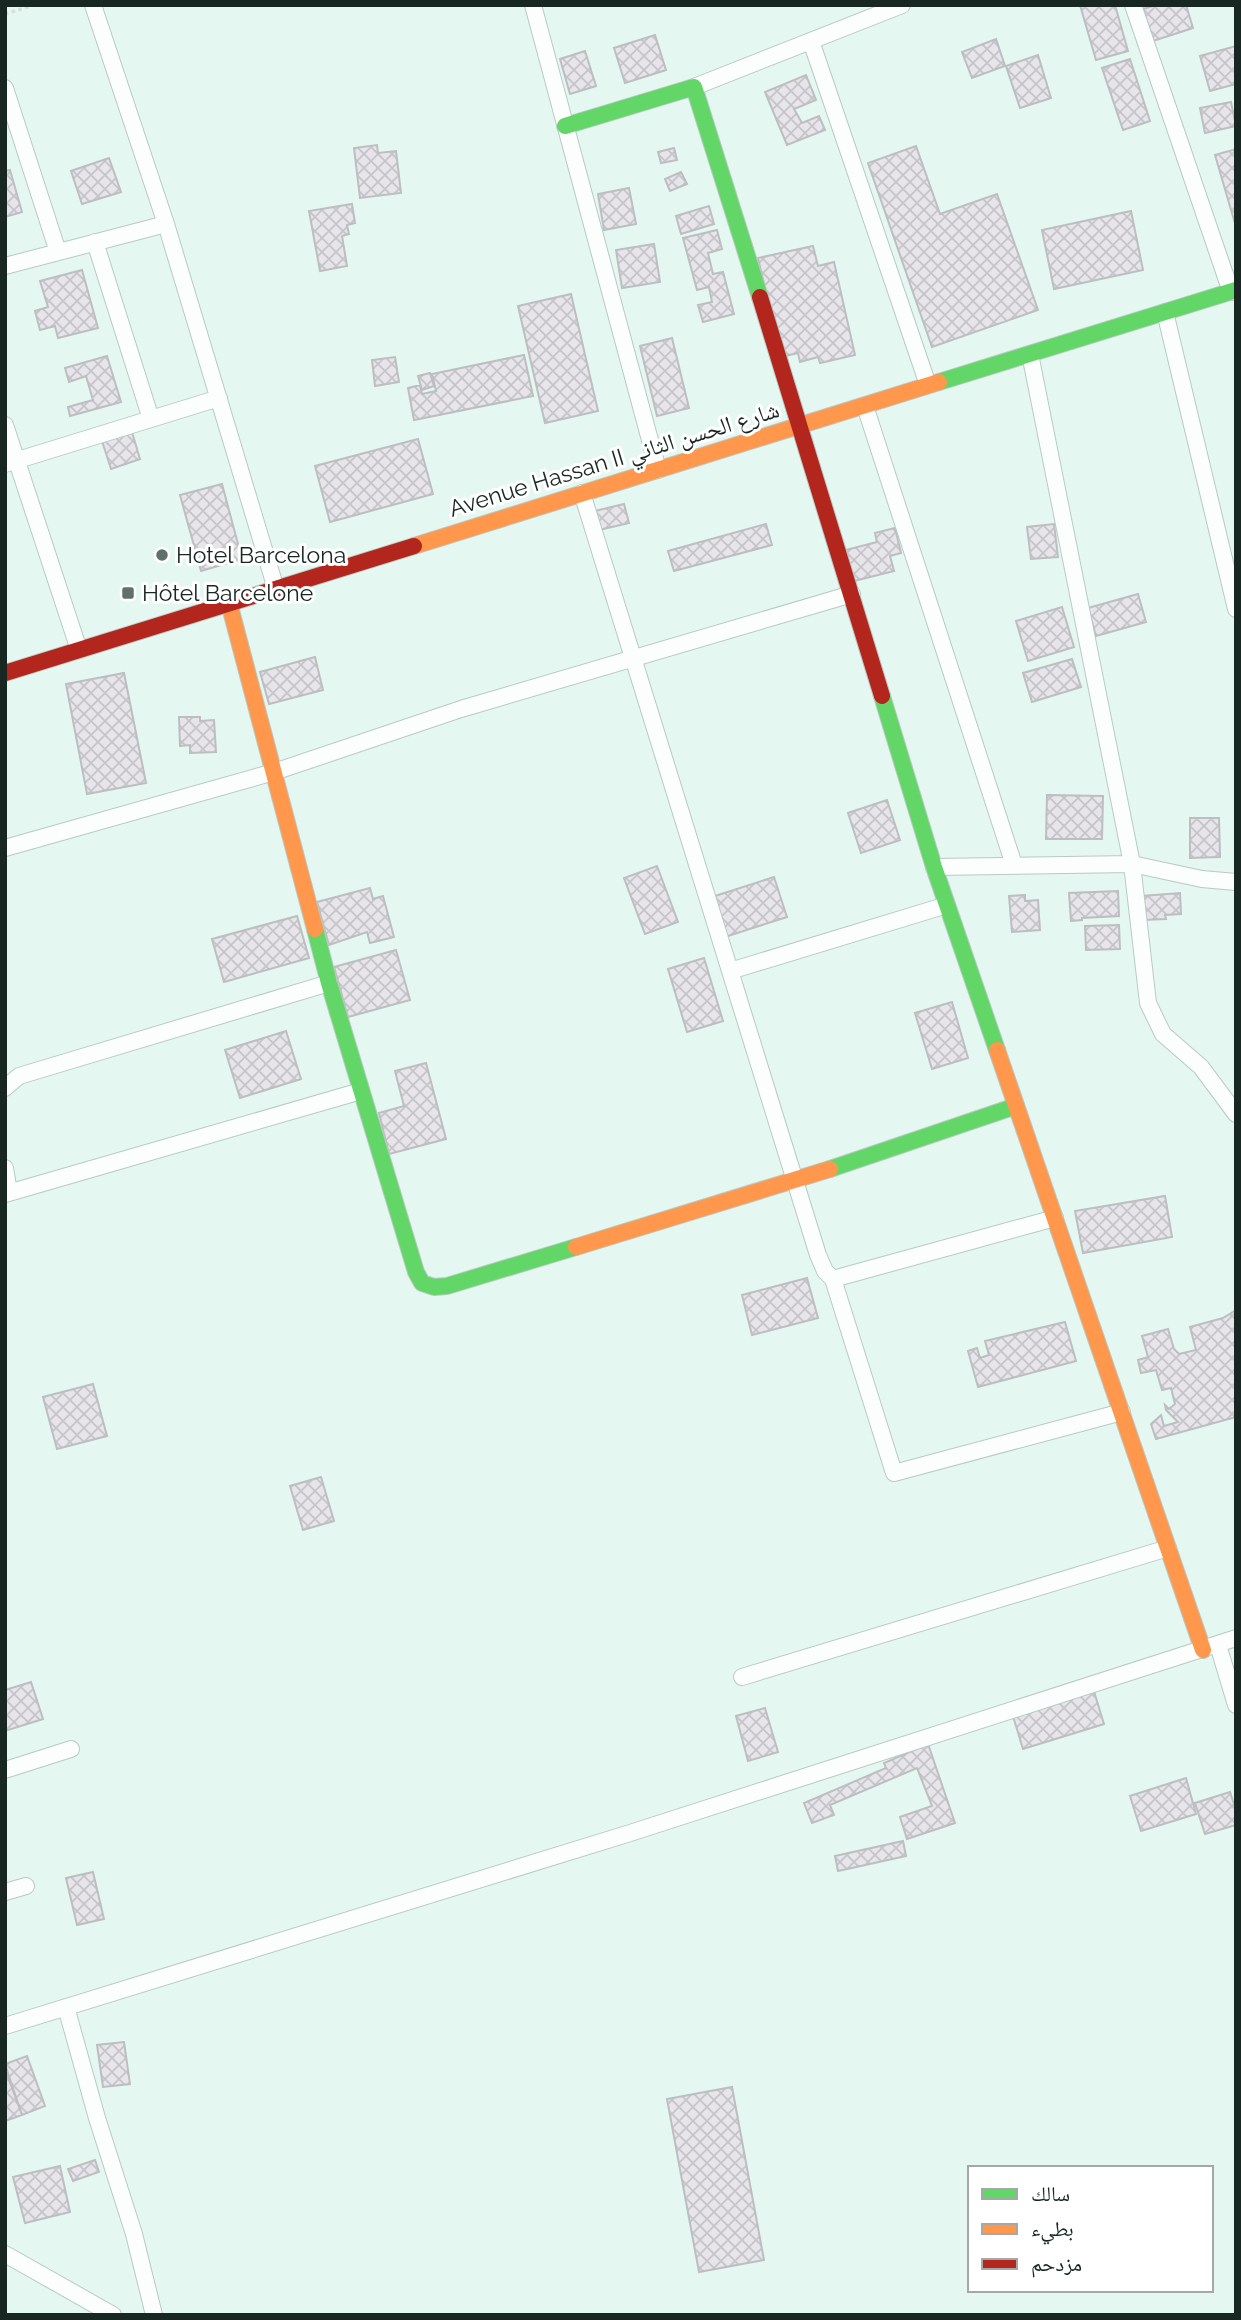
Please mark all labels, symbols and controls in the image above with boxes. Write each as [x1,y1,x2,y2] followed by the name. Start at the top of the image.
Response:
[446,395,784,527] street label: Avenue Hassan II شارع الحسن الثاني
[176,541,346,568] place label: Hotel Barcelona
[154,547,170,563] marker: Hotel Barcelona
[142,579,313,606] place label: Hôtel Barcelone
[120,585,136,601] marker: Hôtel Barcelone
[968,2166,1213,2292] legend
[1031,2181,1070,2206] text: سالك
[1031,2216,1074,2245] text: بطيء
[1031,2251,1082,2278] text: مزدحم

